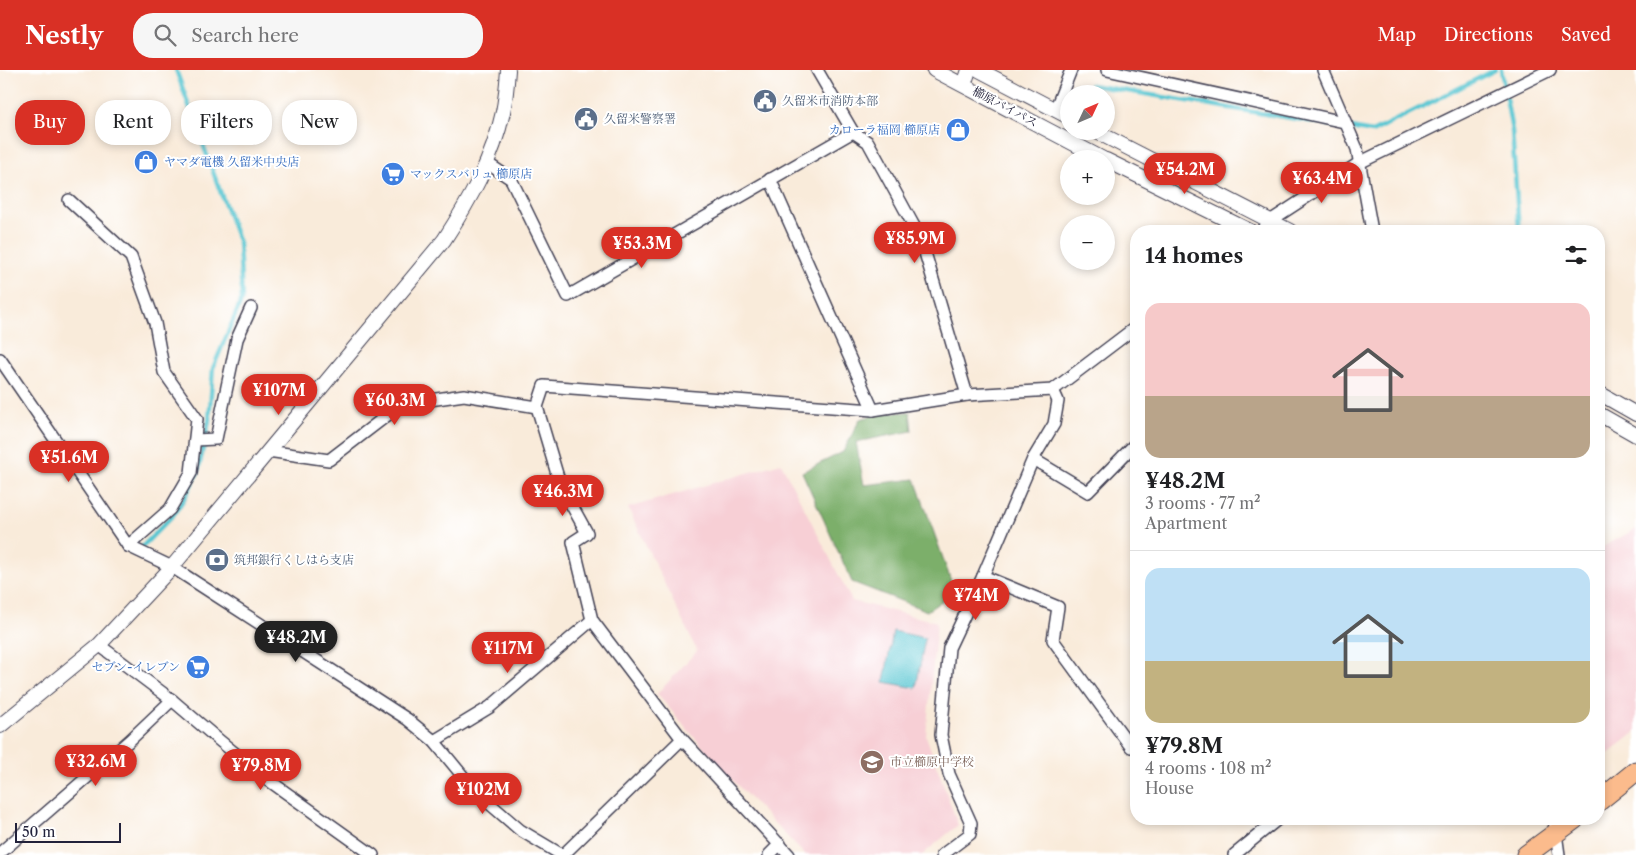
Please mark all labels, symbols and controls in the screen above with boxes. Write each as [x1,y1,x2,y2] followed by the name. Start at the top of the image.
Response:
[133,13,483,58] search box
[25,21,103,50] text: Nestly
[151,21,179,49] icon: search
[191,24,299,47] text: Search here
[1377,24,1416,46] text: Map
[1444,24,1533,46] text: Directions
[1561,24,1611,46] text: Saved
[970,83,1040,130] street label: 櫛原バイパス
[1060,85,1115,140] north arrow
[1060,85,1115,270] map controls
[752,88,778,114] public building icon: 久留米市消防本部
[782,93,878,108] place label: 久留米市消防本部
[15,100,85,145] chip: Buy
[95,100,171,145] chip: Rent
[181,100,272,145] chip: Filters
[282,100,357,145] chip: New
[573,106,599,132] public building icon: 久留米警察署
[604,111,676,126] place label: 久留米警察署
[945,117,971,143] shop icon: カローラ福岡 櫛原店
[829,122,940,137] place label: カローラ福岡 櫛原店
[133,149,159,175] shop icon: ヤマダ電機 久留米中央店
[1060,150,1115,205] button: +
[1144,152,1226,195] pin: ¥54.2M
[164,154,299,169] place label: ヤマダ電機 久留米中央店
[1155,159,1215,179] text: ¥54.2M
[380,161,406,187] supermarket icon: マックスバリュ 櫛原店
[1281,162,1363,204] pin: ¥63.4M
[410,166,532,181] place label: マックスバリュ 櫛原店
[1292,168,1352,188] text: ¥63.4M
[1060,215,1115,270] button: −
[874,222,956,264] pin: ¥85.9M
[601,226,683,269] pin: ¥53.3M
[885,228,945,248] text: ¥85.9M
[612,233,672,253] text: ¥53.3M
[1562,241,1590,269] icon: filters
[1145,243,1243,268] text: 14 homes
[1323,335,1413,425] icon: home
[244,374,314,416] pin: ¥107M
[252,380,306,400] text: ¥107M
[354,384,436,426] pin: ¥60.3M
[365,390,425,410] text: ¥60.3M
[28,440,110,483] pin: ¥51.6M
[40,447,98,467] text: ¥51.6M
[1145,468,1225,493] text: ¥48.2M
[522,474,604,517] pin: ¥46.3M
[533,481,593,501] text: ¥46.3M
[1145,493,1261,513] text: 3 rooms · 77 m²
[1145,513,1227,533] text: Apartment
[204,547,230,573] bank icon: 筑邦銀行くしはら支店
[234,552,354,567] place label: 筑邦銀行くしはら支店
[946,578,1006,621] pin: ¥74M
[953,585,999,605] text: ¥74M
[1323,601,1413,691] icon: home
[255,620,337,663] pin: ¥48.2M
[265,627,327,647] text: ¥48.2M
[473,632,543,674] pin: ¥117M
[483,638,533,658] text: ¥117M
[185,654,211,680] supermarket icon: セブン-イレブン
[91,659,180,674] place label: セブン-イレブン
[1145,733,1223,758] text: ¥79.8M
[55,744,137,787] pin: ¥32.6M
[220,748,302,791] pin: ¥79.8M
[859,749,885,775] school or university icon: 市立櫛原中学校
[66,751,126,771] text: ¥32.6M
[890,754,974,769] place label: 市立櫛原中学校
[231,755,291,775] text: ¥79.8M
[1145,758,1272,778] text: 4 rooms · 108 m²
[448,772,518,815] pin: ¥102M
[1145,778,1194,798] text: House
[456,779,510,799] text: ¥102M
[15,820,121,843] scale bar
[22,823,55,841] text: 50 m

